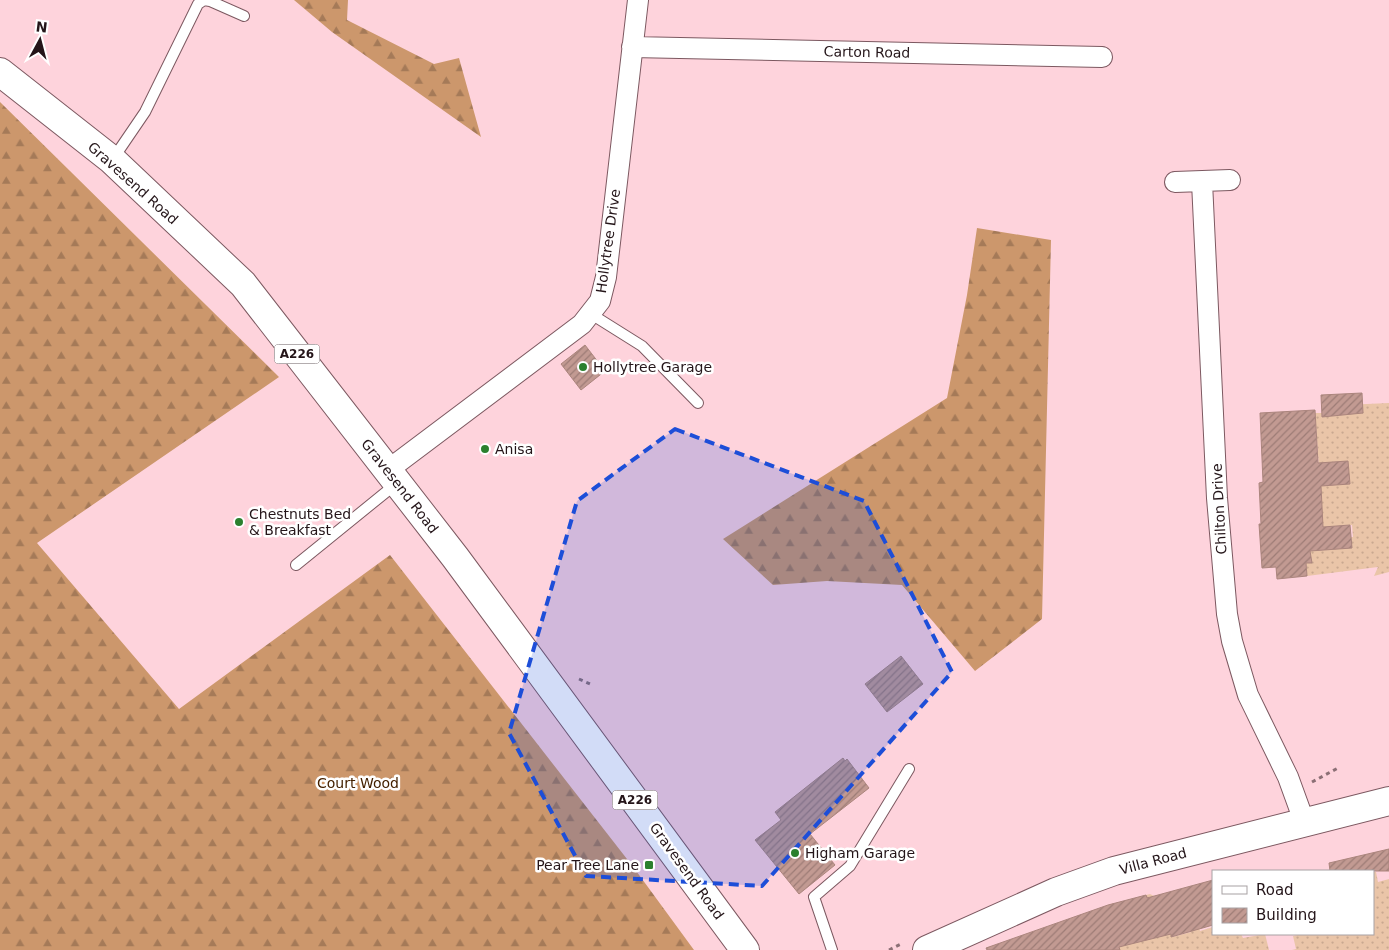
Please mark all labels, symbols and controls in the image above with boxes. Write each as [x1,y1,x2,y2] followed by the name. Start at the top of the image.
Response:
[15,15,65,65] north arrow
[35,18,48,36] text: N
[824,43,910,61] street label: Carton Road
[85,138,181,228] street label: Gravesend Road
[593,188,623,294] street label: Hollytree Drive
[274,344,320,364] road number: A226
[593,359,712,375] place label: Hollytree Garage
[577,361,589,373] marker: Hollytree Garage
[358,436,442,536] street label: Gravesend Road
[495,441,533,457] place label: Anisa
[479,443,491,455] marker: Anisa
[1209,463,1229,555] street label: Chilton Drive
[249,506,351,538] place label: Chestnuts Bed & Breakfast
[233,516,245,528] marker: Chestnuts Bed & Breakfast
[317,775,399,791] park label: Court Wood
[612,790,658,810] road number: A226
[647,820,727,922] street label: Gravesend Road
[1118,844,1188,878] street label: Villa Road
[805,845,915,861] place label: Higham Garage
[789,847,801,859] marker: Higham Garage
[536,857,639,873] place label: Pear Tree Lane
[643,859,655,871] marker: Pear Tree Lane
[1212,870,1374,935] legend
[1256,881,1294,899] text: Road
[1256,906,1317,924] text: Building

